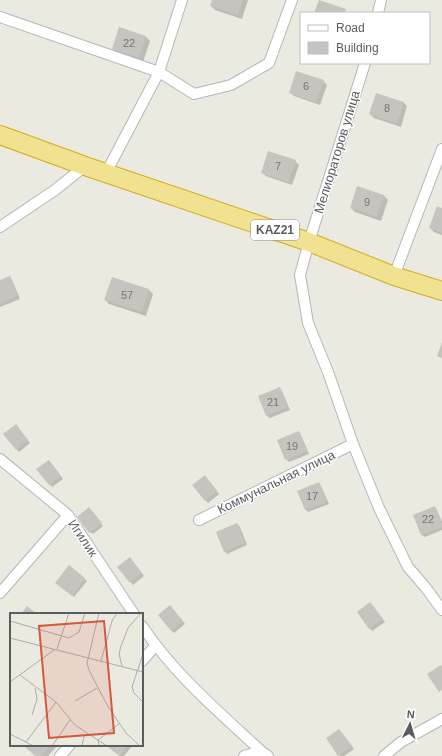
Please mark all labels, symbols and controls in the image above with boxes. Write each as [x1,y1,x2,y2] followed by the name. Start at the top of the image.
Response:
[300,12,430,64] legend
[336,21,365,35] text: Road
[123,37,135,49] house number: 22
[336,41,379,55] text: Building
[303,80,309,92] house number: 6
[311,88,363,215] street label: Мелиораторов улица
[384,102,390,114] house number: 8
[275,160,281,172] house number: 7
[364,196,370,208] house number: 9
[251,220,299,240] road number: KAZ21
[121,289,133,301] house number: 57
[267,396,279,408] house number: 21
[286,440,298,452] house number: 19
[215,447,338,517] street label: Коммунальная улица
[306,490,318,502] house number: 17
[422,513,434,525] house number: 22
[65,516,101,560] street label: Игилик
[10,613,143,746] inset map
[390,704,430,744] north arrow
[406,708,415,720] text: N

